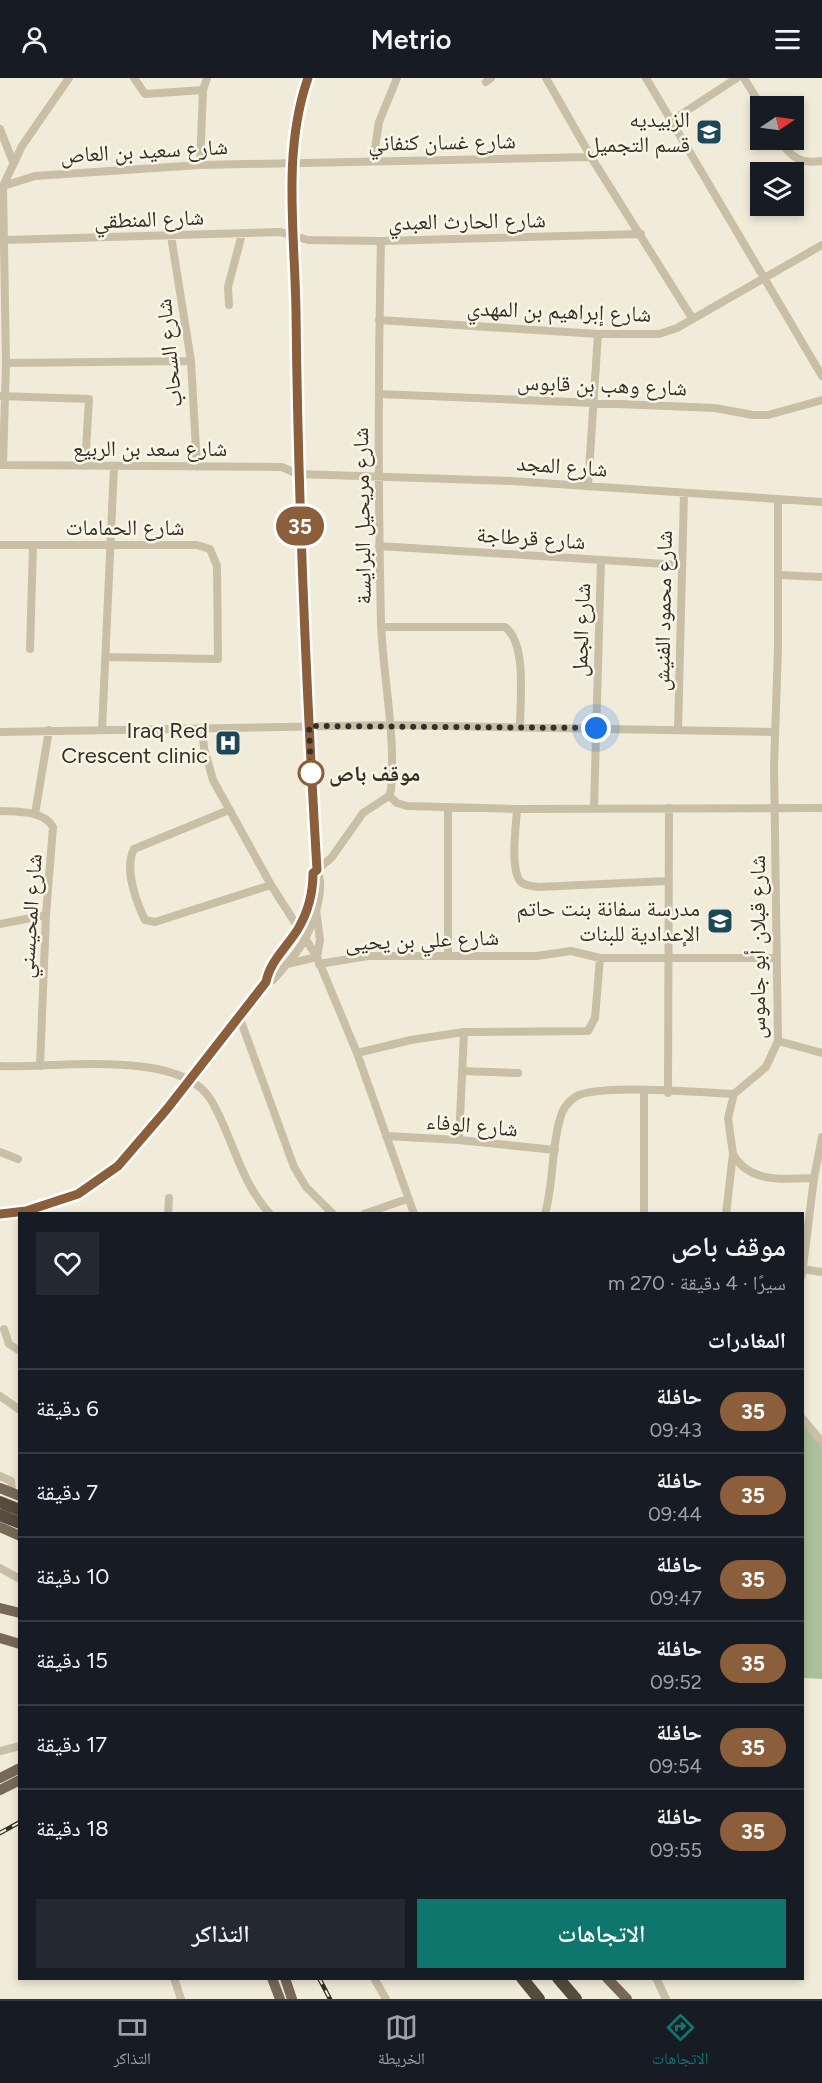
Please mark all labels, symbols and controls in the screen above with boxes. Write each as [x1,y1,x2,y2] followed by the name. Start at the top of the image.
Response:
[18,23,51,56] icon: person
[371,23,451,56] text: Metrio
[771,23,804,56] icon: menu
[750,96,804,150] north arrow
[750,96,804,216] map controls
[587,106,690,159] place label: الزبيديه قسم التجميل
[694,117,724,147] school or university icon: الزبيديه قسم التجميل
[368,127,516,160] street label: شارع غسان كنفاني
[60,133,228,169] street label: شارع سعيد بن العاص
[750,162,804,216] button: layers
[93,204,205,238] street label: شارع المنطقي
[388,206,546,239] street label: شارع الحارث العبدي
[466,294,652,331] street label: شارع إبراهيم بن المهدي
[150,297,188,409] street label: شارع السحاب
[517,369,687,401] street label: شارع وهب بن قابوس
[347,427,377,605] street label: شارع مريحيل البرايسة
[73,435,227,462] street label: شارع سعد بن الربيع
[516,449,608,483] street label: شارع المجد
[273,506,327,546] line badge: 35
[65,514,185,541] street label: شارع الحمامات
[288,514,312,539] text: 35
[475,521,587,555] street label: شارع قرطاجة
[648,530,678,692] street label: شارع محمود الفنيش
[566,583,596,677] street label: شارع الجمل
[581,713,611,743] your location
[61,717,208,769] place label: Iraq Red Crescent clinic
[213,728,243,758] hospital icon: Iraq Red Crescent clinic
[298,760,324,786] marker: موقف باص
[329,760,420,787] place label: موقف باص
[12,853,51,980] street label: شارع المحيسني
[744,855,771,1039] street label: شارع قبلان أبو جاموس
[517,895,700,947] place label: مدرسة سفانة بنت حاتم الإعدادية للبنات
[705,906,735,936] school or university icon: مدرسة سفانة بنت حاتم الإعدادية للبنات
[345,924,499,960] street label: شارع علي بن يحيى
[425,1108,519,1142] street label: شارع الوفاء
[671,1229,786,1263] text: موقف باص
[36,1232,99,1295] button: heart
[608,1271,786,1295] text: سيرًا · 4 دقيقة · 270 m
[708,1327,786,1354] text: المغادرات
[656,1383,702,1410] text: حافلة
[36,1395,99,1422] text: 6 دقيقة
[741,1399,765,1424] text: 35
[650,1418,702,1442] text: 09:43
[656,1467,702,1494] text: حافلة
[36,1479,98,1506] text: 7 دقيقة
[741,1483,765,1508] text: 35
[648,1502,702,1526] text: 09:44
[656,1551,702,1578] text: حافلة
[36,1563,109,1590] text: 10 دقيقة
[741,1567,765,1592] text: 35
[650,1586,702,1610] text: 09:47
[656,1635,702,1662] text: حافلة
[36,1647,108,1674] text: 15 دقيقة
[741,1651,765,1676] text: 35
[650,1670,702,1694] text: 09:52
[656,1719,702,1746] text: حافلة
[36,1731,107,1758] text: 17 دقيقة
[741,1735,765,1760] text: 35
[649,1754,702,1778] text: 09:54
[656,1803,702,1830] text: حافلة
[36,1815,109,1842] text: 18 دقيقة
[741,1819,765,1844] text: 35
[650,1838,702,1862] text: 09:55
[36,1899,405,1968] button: التذاكر
[417,1899,786,1968] button: الاتجاهات
[113,2011,151,2074] tab: التذاكر
[378,2011,425,2074] tab: الخريطة
[652,2011,709,2074] tab: الاتجاهات

